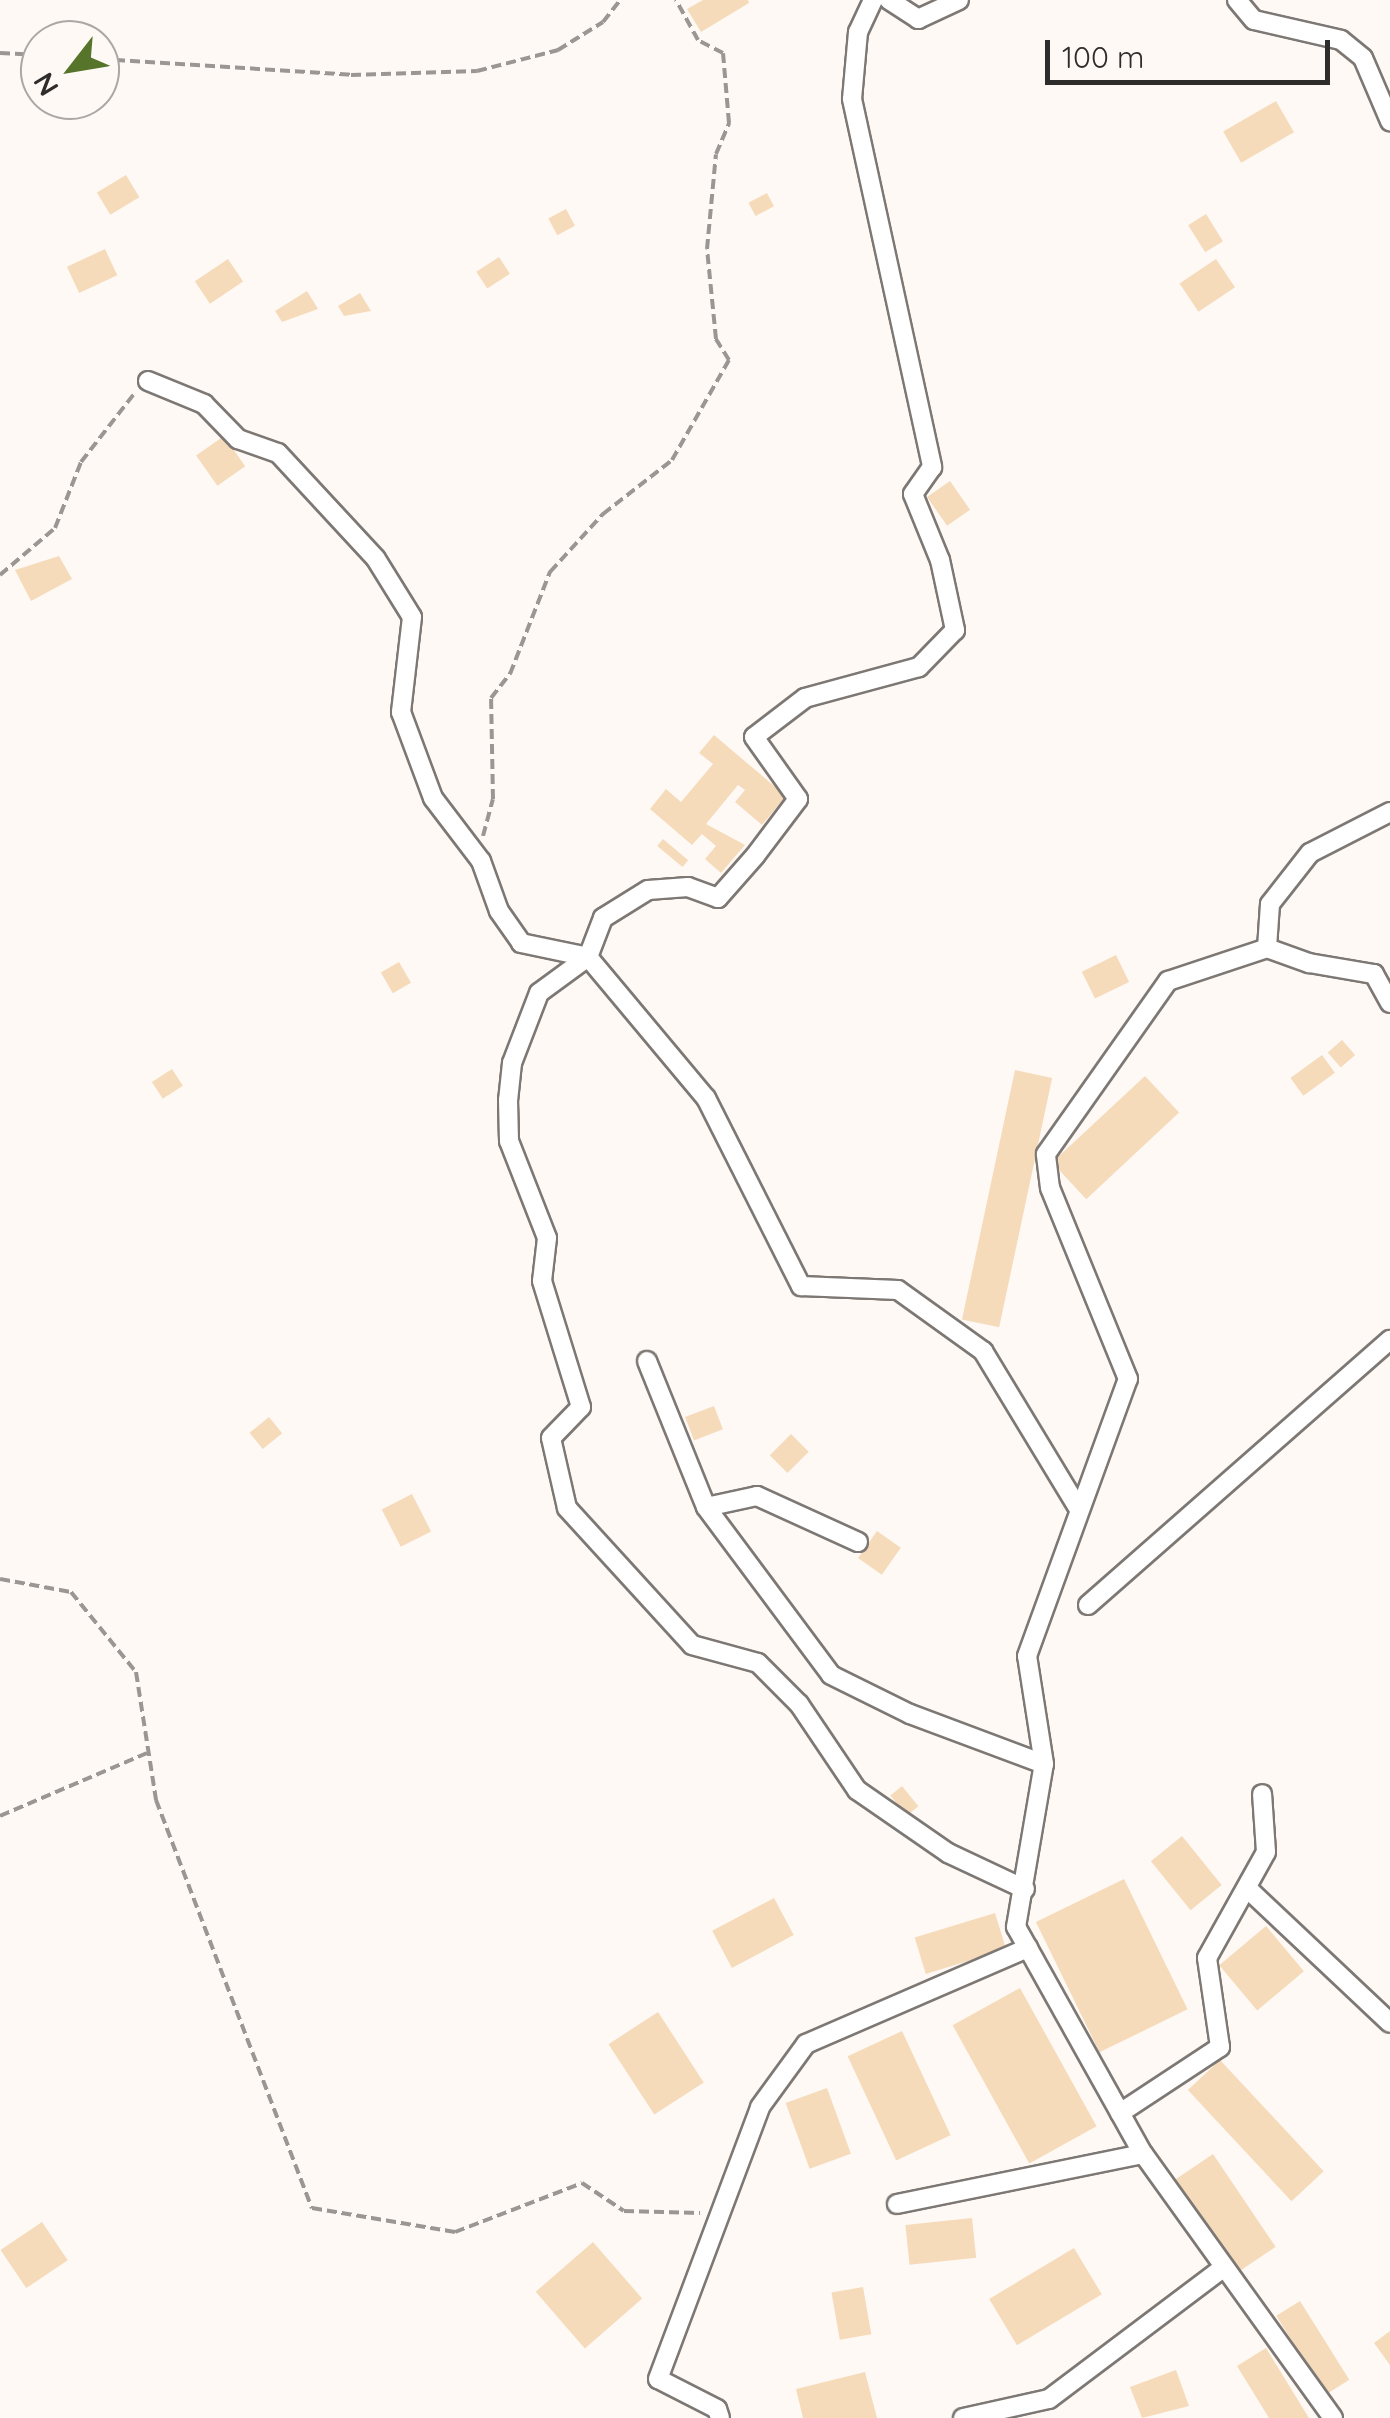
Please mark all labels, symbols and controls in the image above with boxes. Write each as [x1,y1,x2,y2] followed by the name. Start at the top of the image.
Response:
[20,20,120,120] north arrow
[1050,20,1335,82] scale bar
[1062,38,1144,76] text: 100 m
[25,67,66,103] text: N

